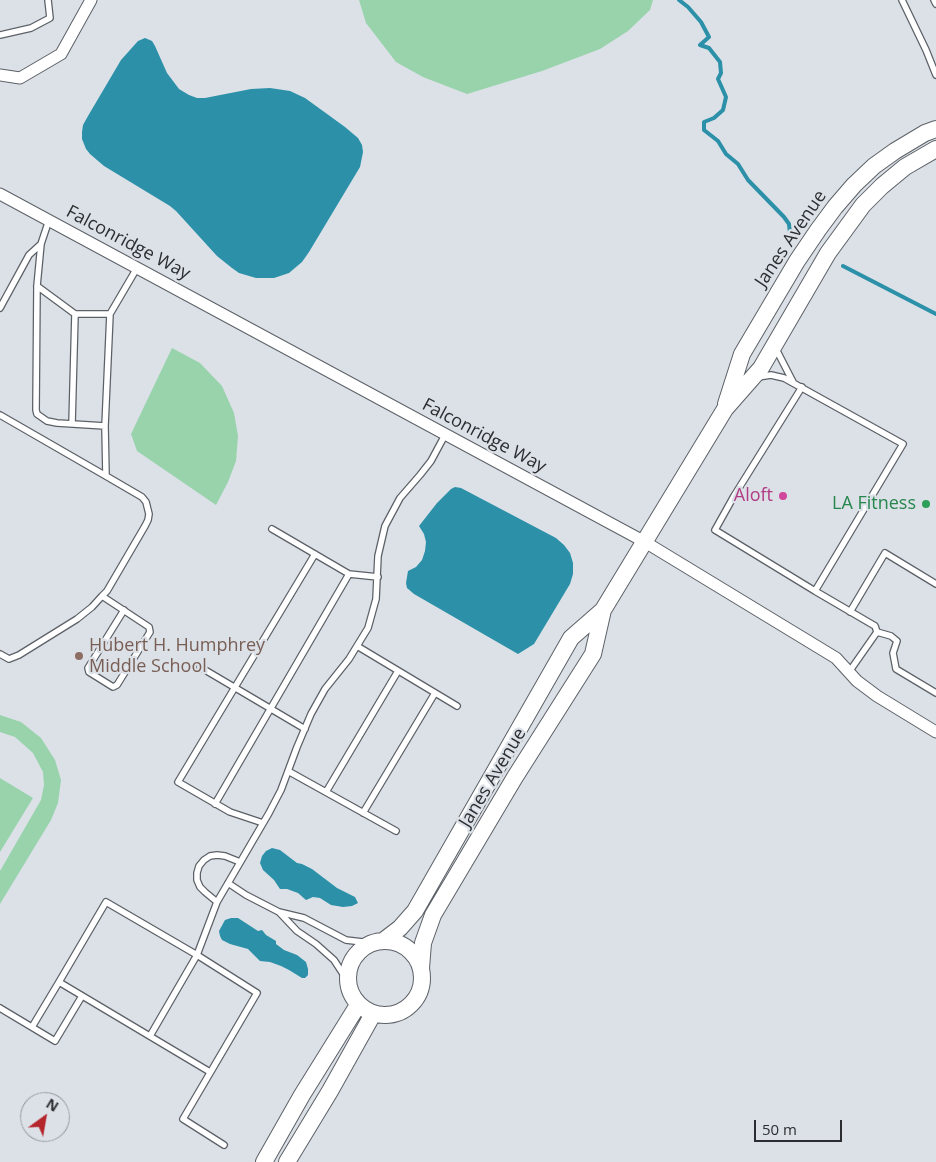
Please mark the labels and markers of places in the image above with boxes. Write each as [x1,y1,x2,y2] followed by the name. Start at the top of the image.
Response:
[734,485,773,507] place label: Aloft
[777,490,789,502] marker: Aloft
[832,493,916,515] place label: LA Fitness
[920,498,932,510] marker: LA Fitness
[89,635,265,678] place label: Hubert H. Humphrey Middle School
[73,650,85,662] marker: Hubert H. Humphrey Middle School

